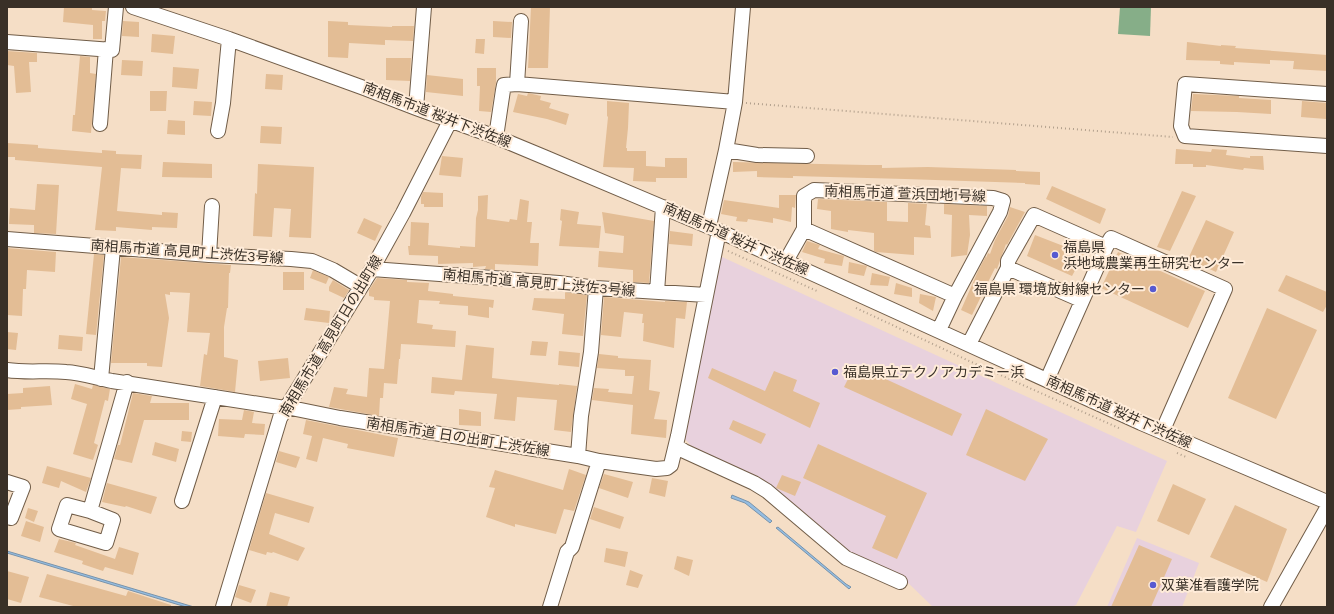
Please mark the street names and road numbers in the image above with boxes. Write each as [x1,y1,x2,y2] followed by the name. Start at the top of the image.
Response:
[361,79,513,151] street label: 南相馬市道 桜井下渋佐線
[824,183,986,205] street label: 南相馬市道 萱浜団地1号線
[661,199,811,279] street label: 南相馬市道 桜井下渋佐線
[90,237,284,267] street label: 南相馬市道 高見町上渋佐3号線
[276,252,386,420] street label: 南相馬市道 高見町日の出町線
[442,266,636,300] street label: 南相馬市道 高見町上渋佐3号線
[1044,372,1194,452] street label: 南相馬市道 桜井下渋佐線
[365,414,551,460] street label: 南相馬市道 日の出町上渋佐線

